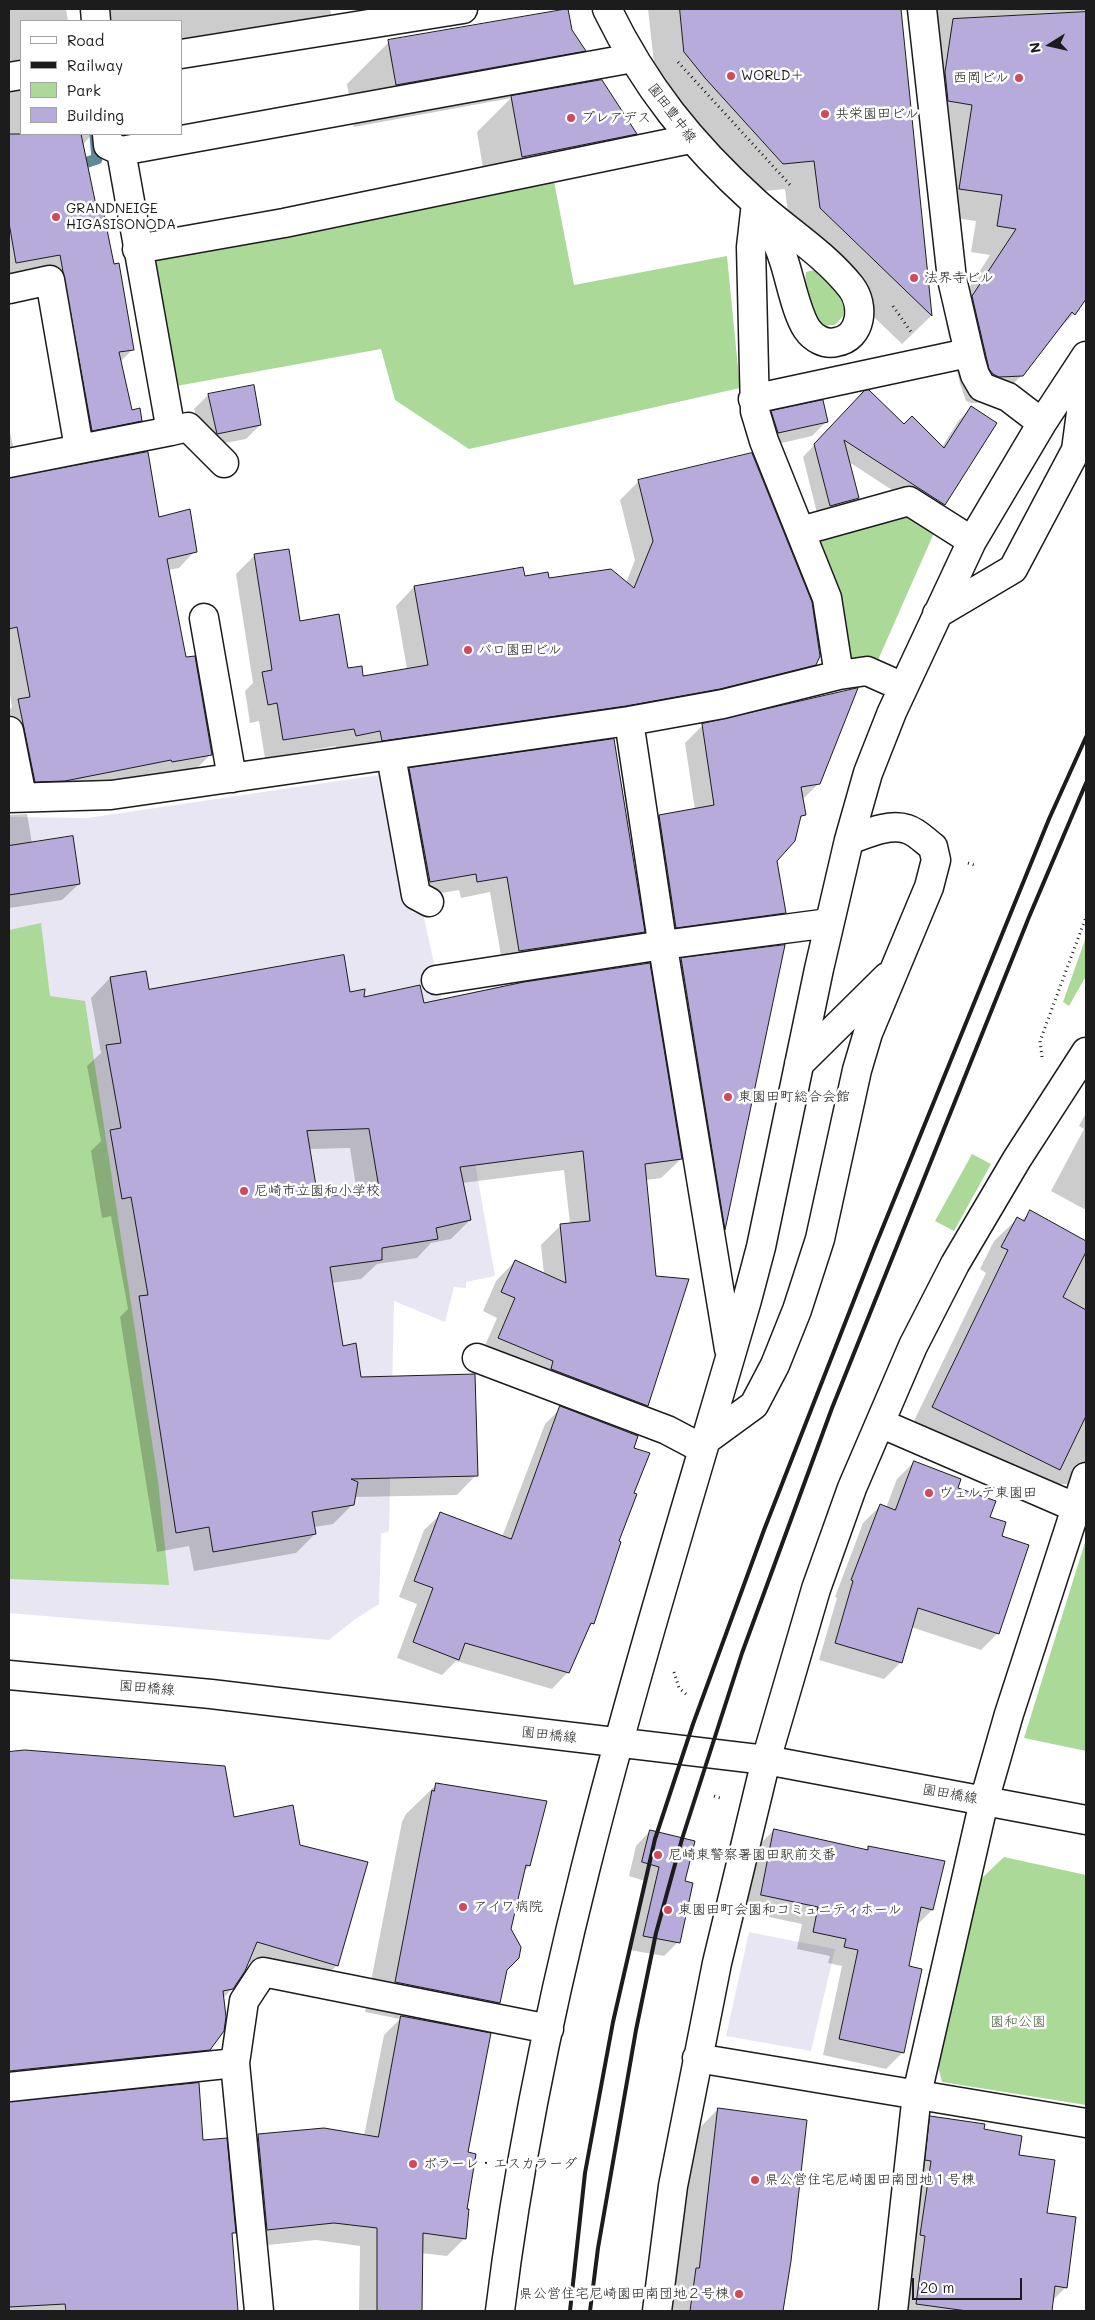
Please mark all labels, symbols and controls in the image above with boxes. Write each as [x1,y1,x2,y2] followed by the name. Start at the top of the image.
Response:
[20,20,182,135] legend
[1025,20,1075,70] north arrow
[67,30,104,50] text: Road
[1024,41,1045,55] text: N
[67,55,123,75] text: Railway
[741,68,804,84] place label: WORLD＋
[725,70,737,82] marker: WORLD＋
[953,70,1009,86] place label: 西岡ビル
[1013,72,1025,84] marker: 西岡ビル
[67,80,101,100] text: Park
[644,80,700,146] street label: 園田豊中線
[67,105,124,125] text: Building
[835,106,919,122] place label: 共栄園田ビル
[819,108,831,120] marker: 共栄園田ビル
[581,110,651,126] place label: プレアデス
[565,112,577,124] marker: プレアデス
[66,201,176,233] place label: GRANDNEIGE HIGASISONODA
[50,211,62,223] marker: GRANDNEIGE HIGASISONODA
[924,270,994,286] place label: 法界寺ビル
[908,272,920,284] marker: 法界寺ビル
[478,642,562,658] place label: パロ園田ビル
[462,644,474,656] marker: パロ園田ビル
[738,1089,850,1105] place label: 東園田町総合会館
[722,1091,734,1103] marker: 東園田町総合会館
[254,1183,380,1199] place label: 尼崎市立園和小学校
[238,1185,250,1197] marker: 尼崎市立園和小学校
[939,1485,1037,1501] place label: ヴェルテ東園田
[923,1487,935,1499] marker: ヴェルテ東園田
[118,1677,176,1699] street label: 園田橋線
[520,1724,578,1746] street label: 園田橋線
[921,1781,979,1807] street label: 園田橋線
[668,1847,836,1863] place label: 尼崎東警察署園田駅前交番
[652,1849,664,1861] marker: 尼崎東警察署園田駅前交番
[473,1899,543,1915] place label: アイワ病院
[457,1901,469,1913] marker: アイワ病院
[678,1902,902,1918] place label: 東園田町会園和コミュニティホール
[662,1904,674,1916] marker: 東園田町会園和コミュニティホール
[990,2014,1046,2030] park label: 園和公園
[423,2156,577,2172] place label: ボラーレ・エスカラーダ
[407,2158,419,2170] marker: ボラーレ・エスカラーダ
[765,2172,975,2188] place label: 県公営住宅尼崎園田南団地１号棟
[749,2174,761,2186] marker: 県公営住宅尼崎園田南団地１号棟
[915,2268,1025,2300] scale bar
[920,2277,954,2297] text: 20 m
[519,2286,729,2302] place label: 県公営住宅尼崎園田南団地２号棟
[733,2288,745,2300] marker: 県公営住宅尼崎園田南団地２号棟

